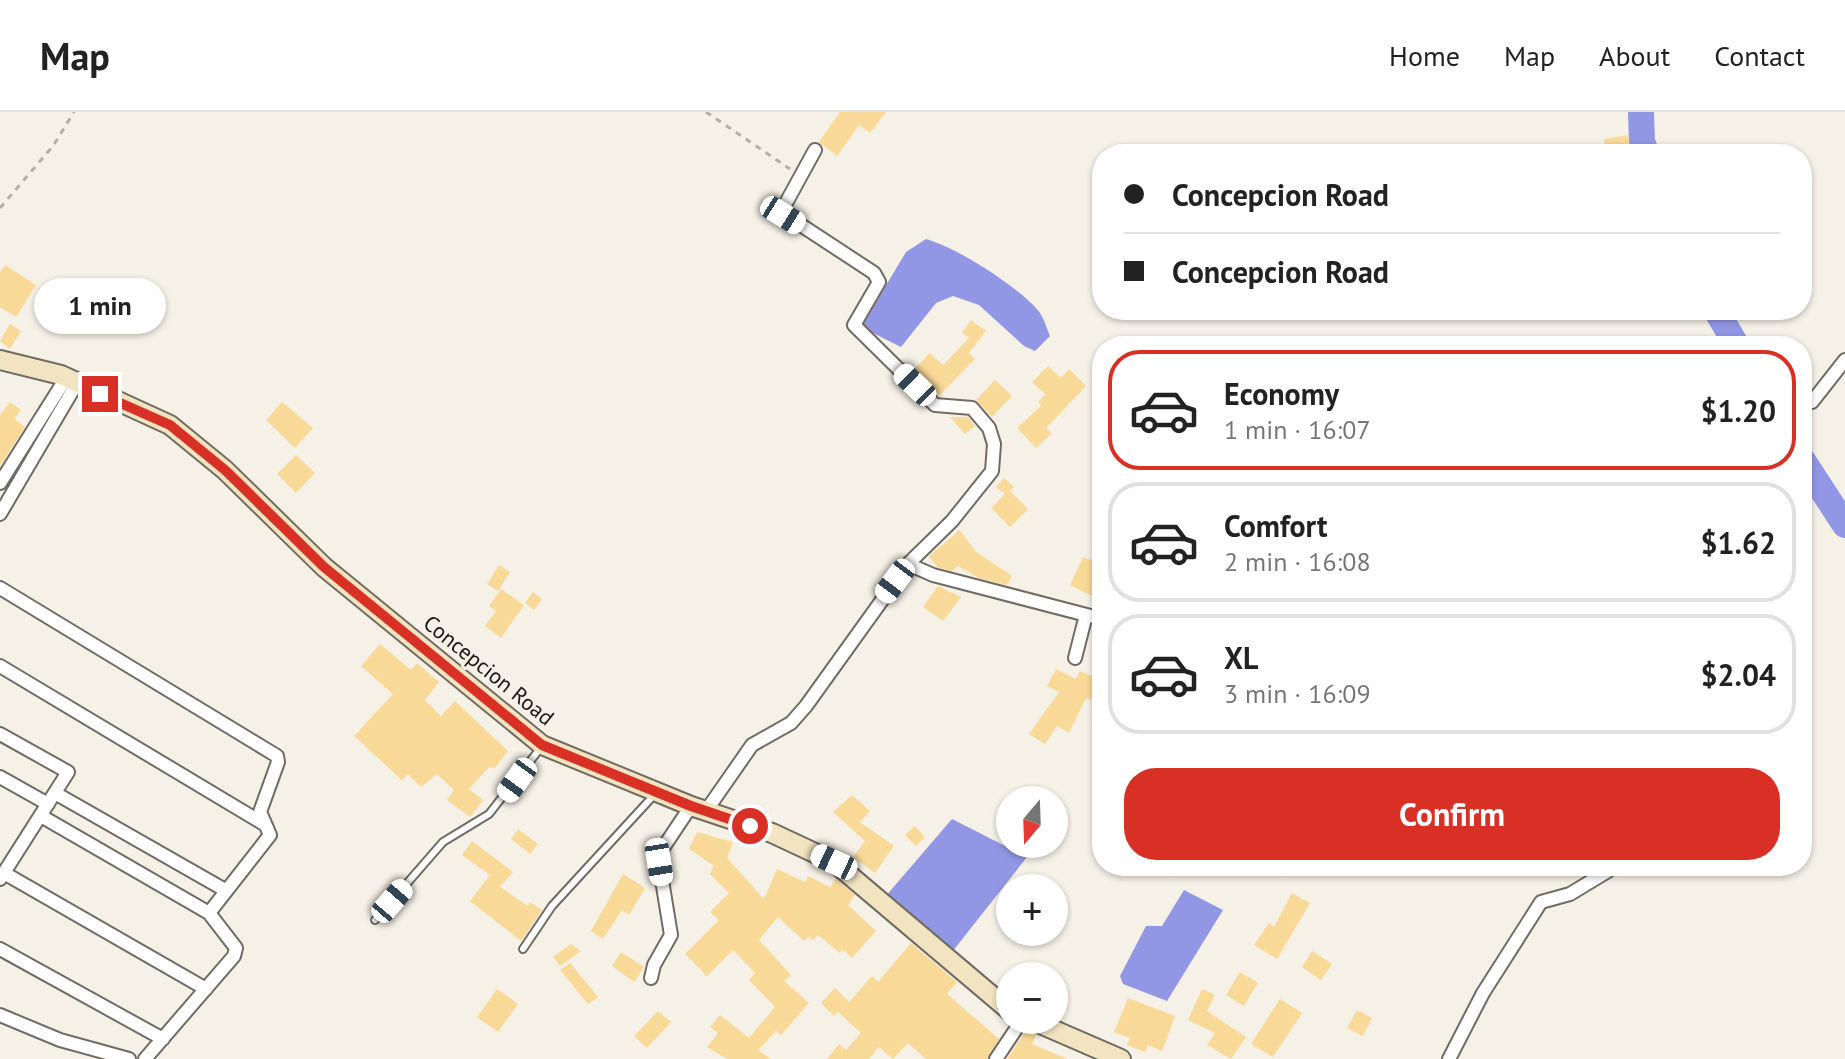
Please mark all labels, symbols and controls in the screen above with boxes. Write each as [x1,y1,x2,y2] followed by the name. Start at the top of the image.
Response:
[40,31,110,80] text: Map
[1389,37,1460,74] text: Home
[1504,37,1555,74] text: Map
[1599,37,1670,74] text: About
[1714,37,1805,74] text: Contact
[1172,175,1389,214] text: Concepcion Road
[756,192,810,238] car
[1172,252,1389,291] text: Concepcion Road
[34,278,166,334] callout: 1 min
[68,289,132,322] text: 1 min
[889,360,941,410] car
[1128,374,1200,446] icon: car
[1224,374,1339,413] text: Economy
[82,376,118,412] route end
[1701,391,1776,430] text: $1.20
[1224,413,1371,446] text: 1 min · 16:07
[1128,506,1200,578] icon: car
[1224,506,1327,545] text: Comfort
[1701,523,1776,562] text: $1.62
[1224,545,1371,578] text: 2 min · 16:08
[871,555,919,607] car
[418,609,560,731] street label: Concepcion Road
[1128,638,1200,710] icon: car
[1224,638,1258,677] text: XL
[1701,655,1776,694] text: $2.04
[1224,677,1371,710] text: 3 min · 16:09
[493,754,541,806] car
[1124,768,1780,860] button: Confirm
[996,786,1068,858] north arrow
[996,786,1068,1034] map controls
[732,808,768,844] route start
[643,836,675,888] car
[807,841,861,883] car
[996,874,1068,946] button: +
[367,875,417,927] car
[996,962,1068,1034] button: −

